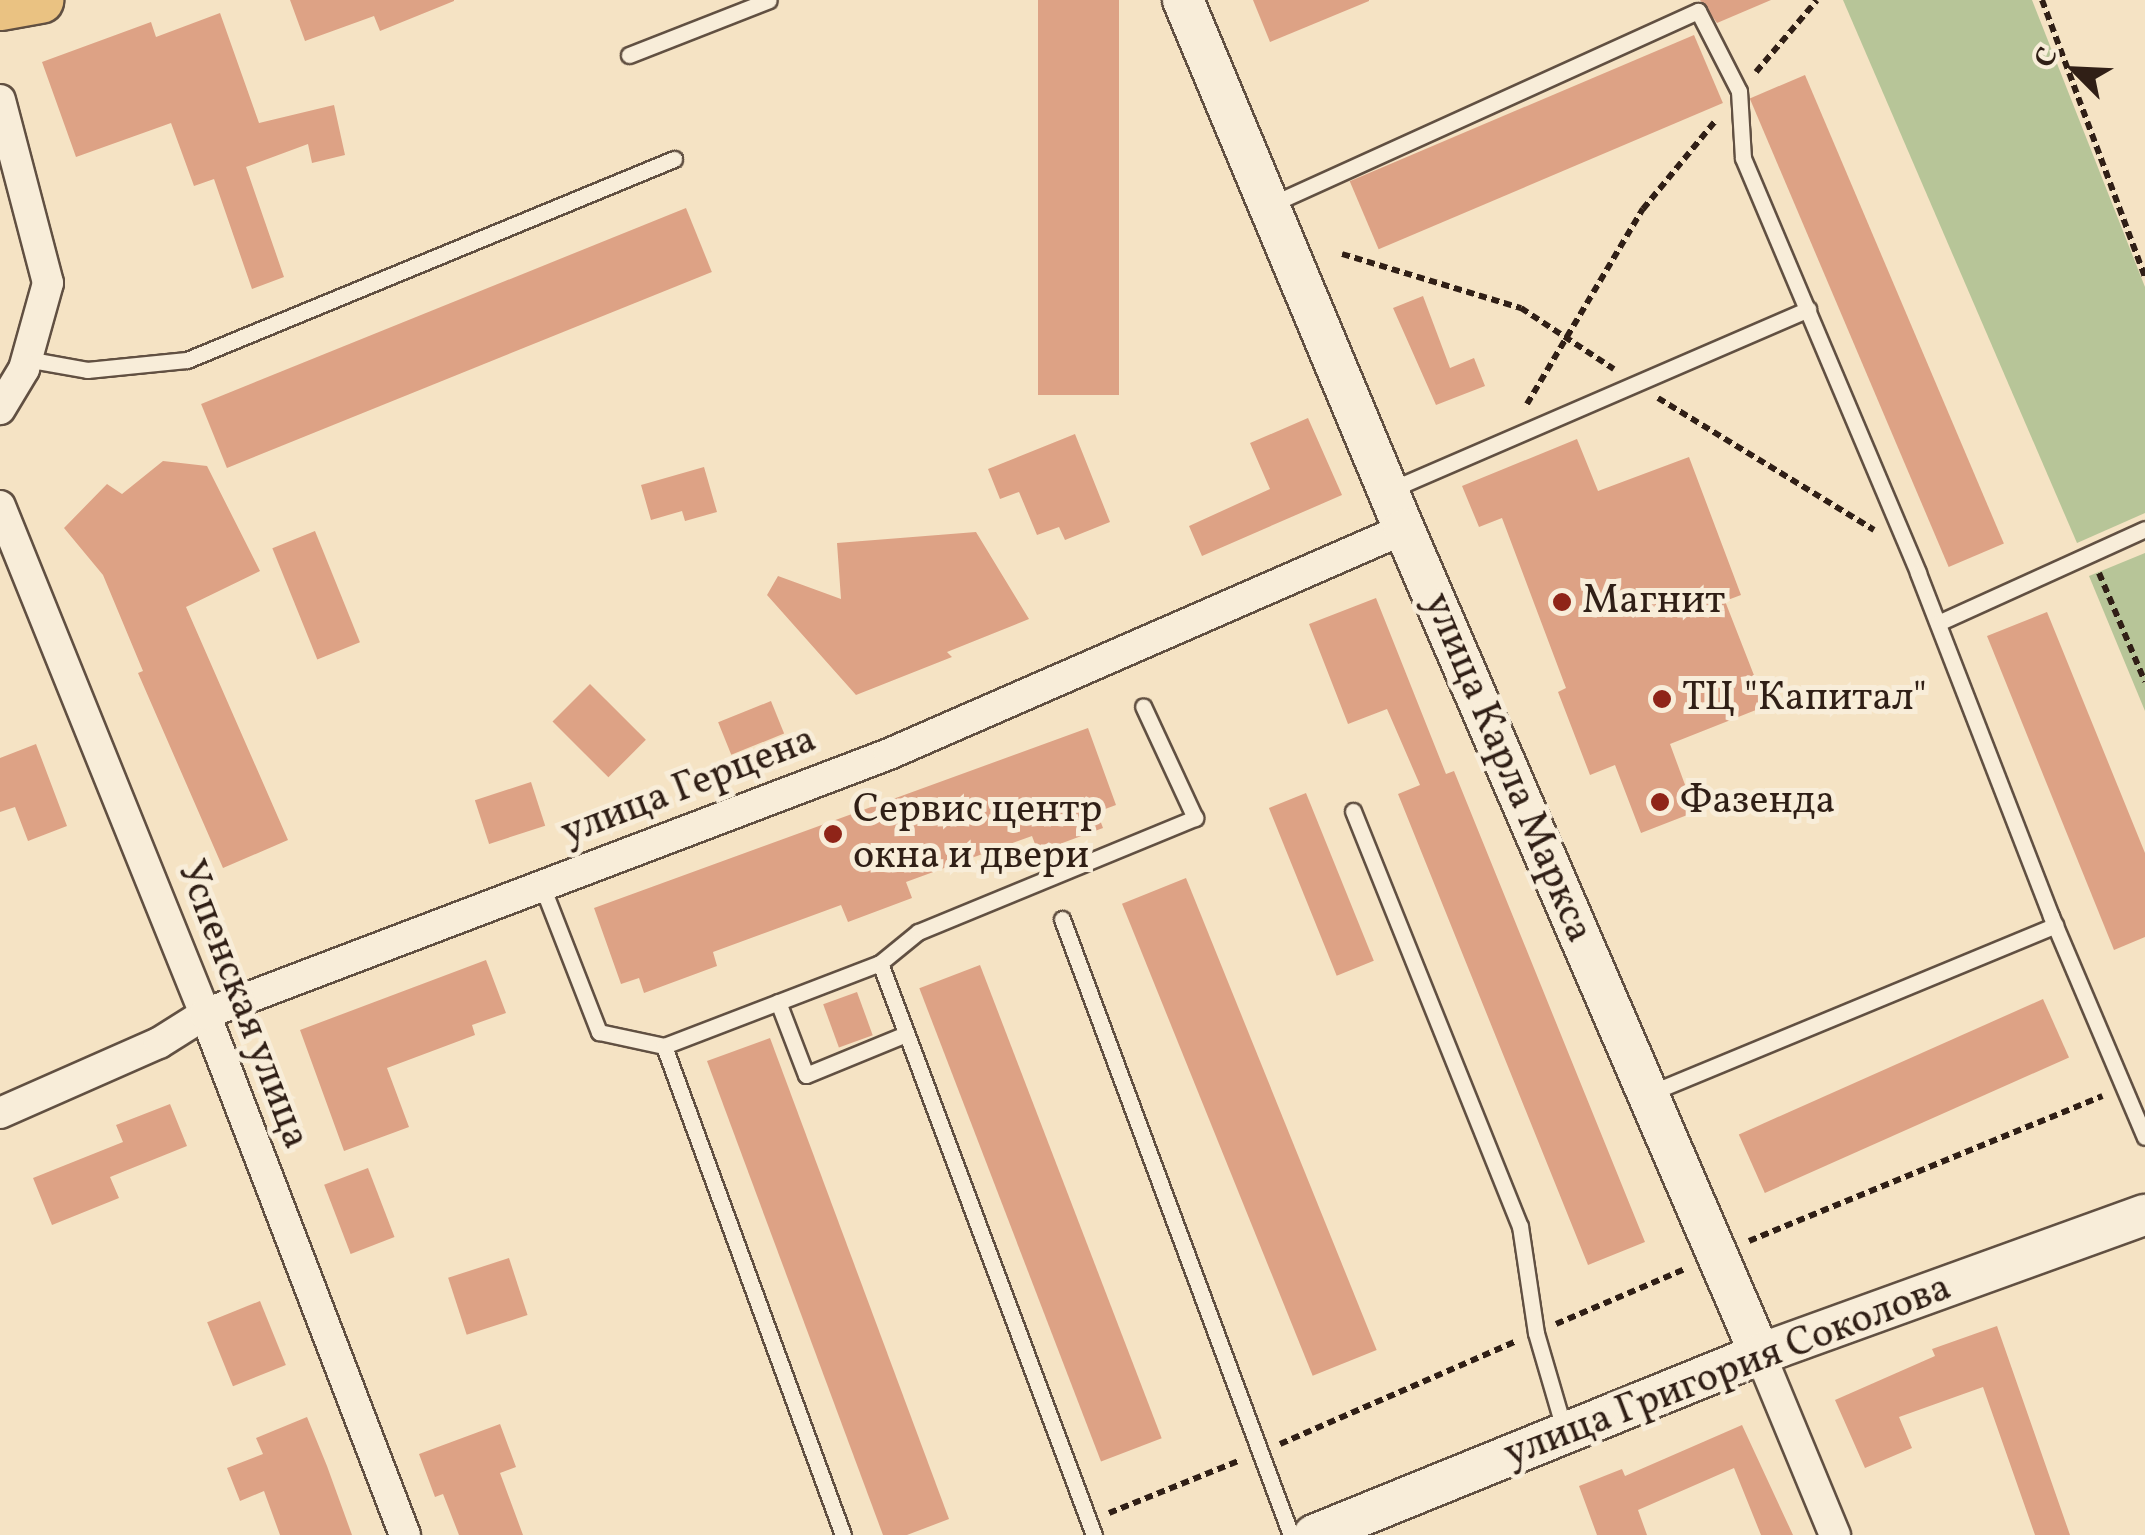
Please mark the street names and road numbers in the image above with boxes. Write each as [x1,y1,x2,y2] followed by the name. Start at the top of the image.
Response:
[1412,586,1602,950] street label: улица Карла Маркса
[555,716,823,858] street label: улица Герцена
[165,854,319,1156] street label: Успенская улица
[1498,1265,1958,1479] street label: улица Григория Соколова

